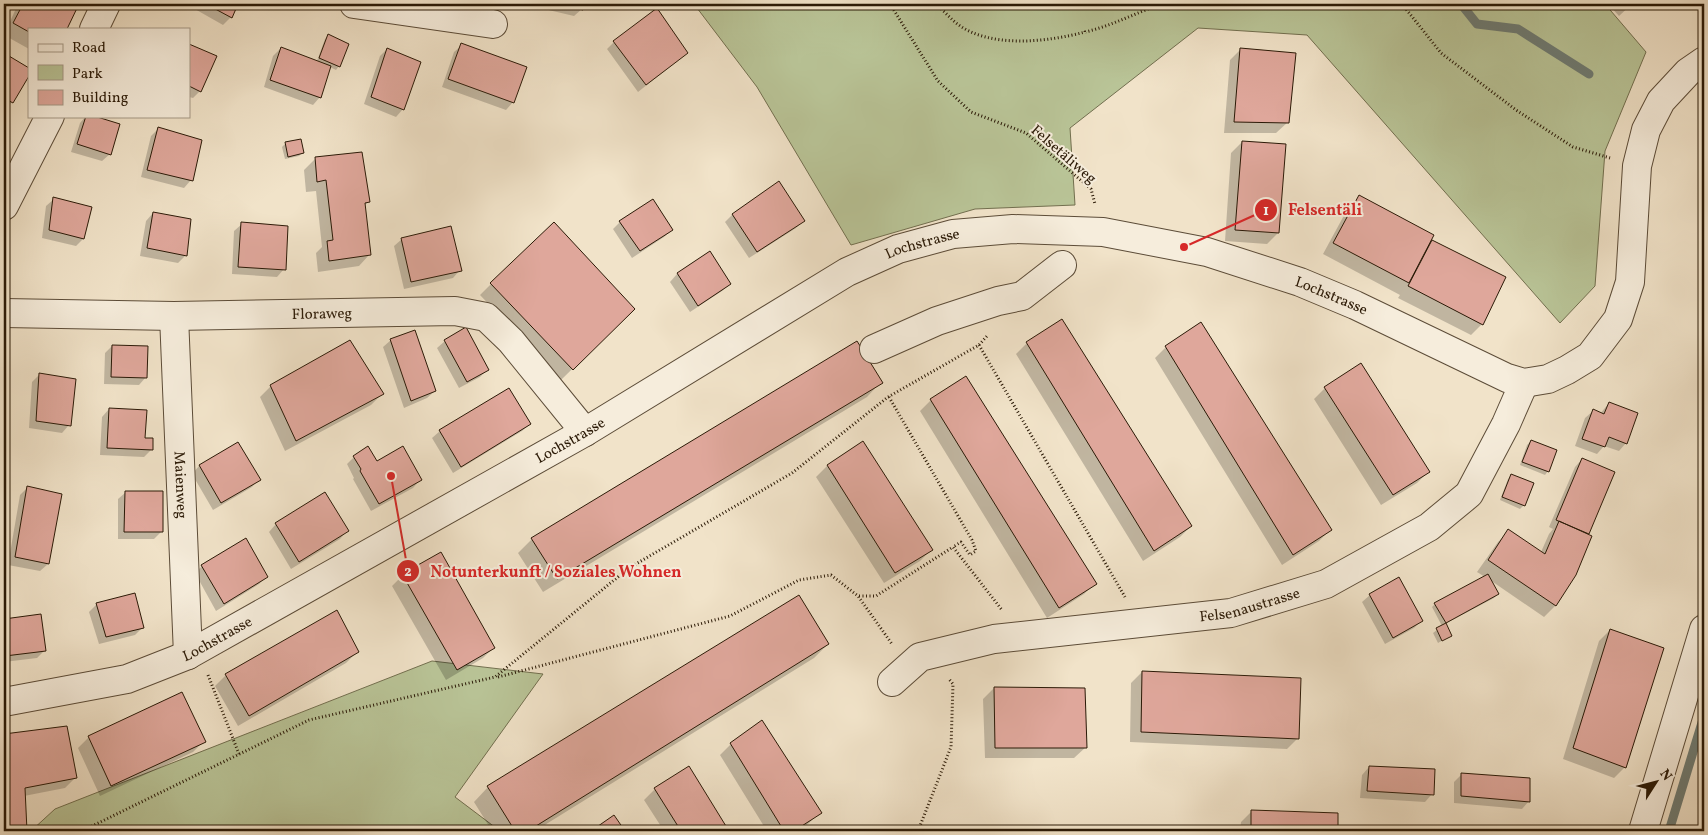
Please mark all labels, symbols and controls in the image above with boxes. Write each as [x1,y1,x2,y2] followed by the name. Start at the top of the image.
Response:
[28,28,190,118] legend
[72,38,106,59] text: Road
[72,64,103,85] text: Park
[72,88,129,109] text: Building
[1026,121,1101,190] street label: Felsetäliweg
[1253,194,1372,225] callout: Felsentäli
[1288,200,1362,222] text: Felsentäli
[1263,201,1269,222] text: 1
[882,224,961,266] street label: Lochstrasse
[1292,272,1371,321] street label: Lochstrasse
[292,304,353,326] street label: Floraweg
[532,413,610,470] street label: Lochstrasse
[168,451,191,520] street label: Maienweg
[395,556,692,587] callout: Notunterkunft / Soziales Wohnen
[404,562,412,583] text: 2
[430,562,682,584] text: Notunterkunft / Soziales Wohnen
[1198,584,1303,628] street label: Felsenaustrasse
[180,612,257,668] street label: Lochstrasse
[1630,758,1680,808] north arrow
[1655,766,1676,785] text: N

